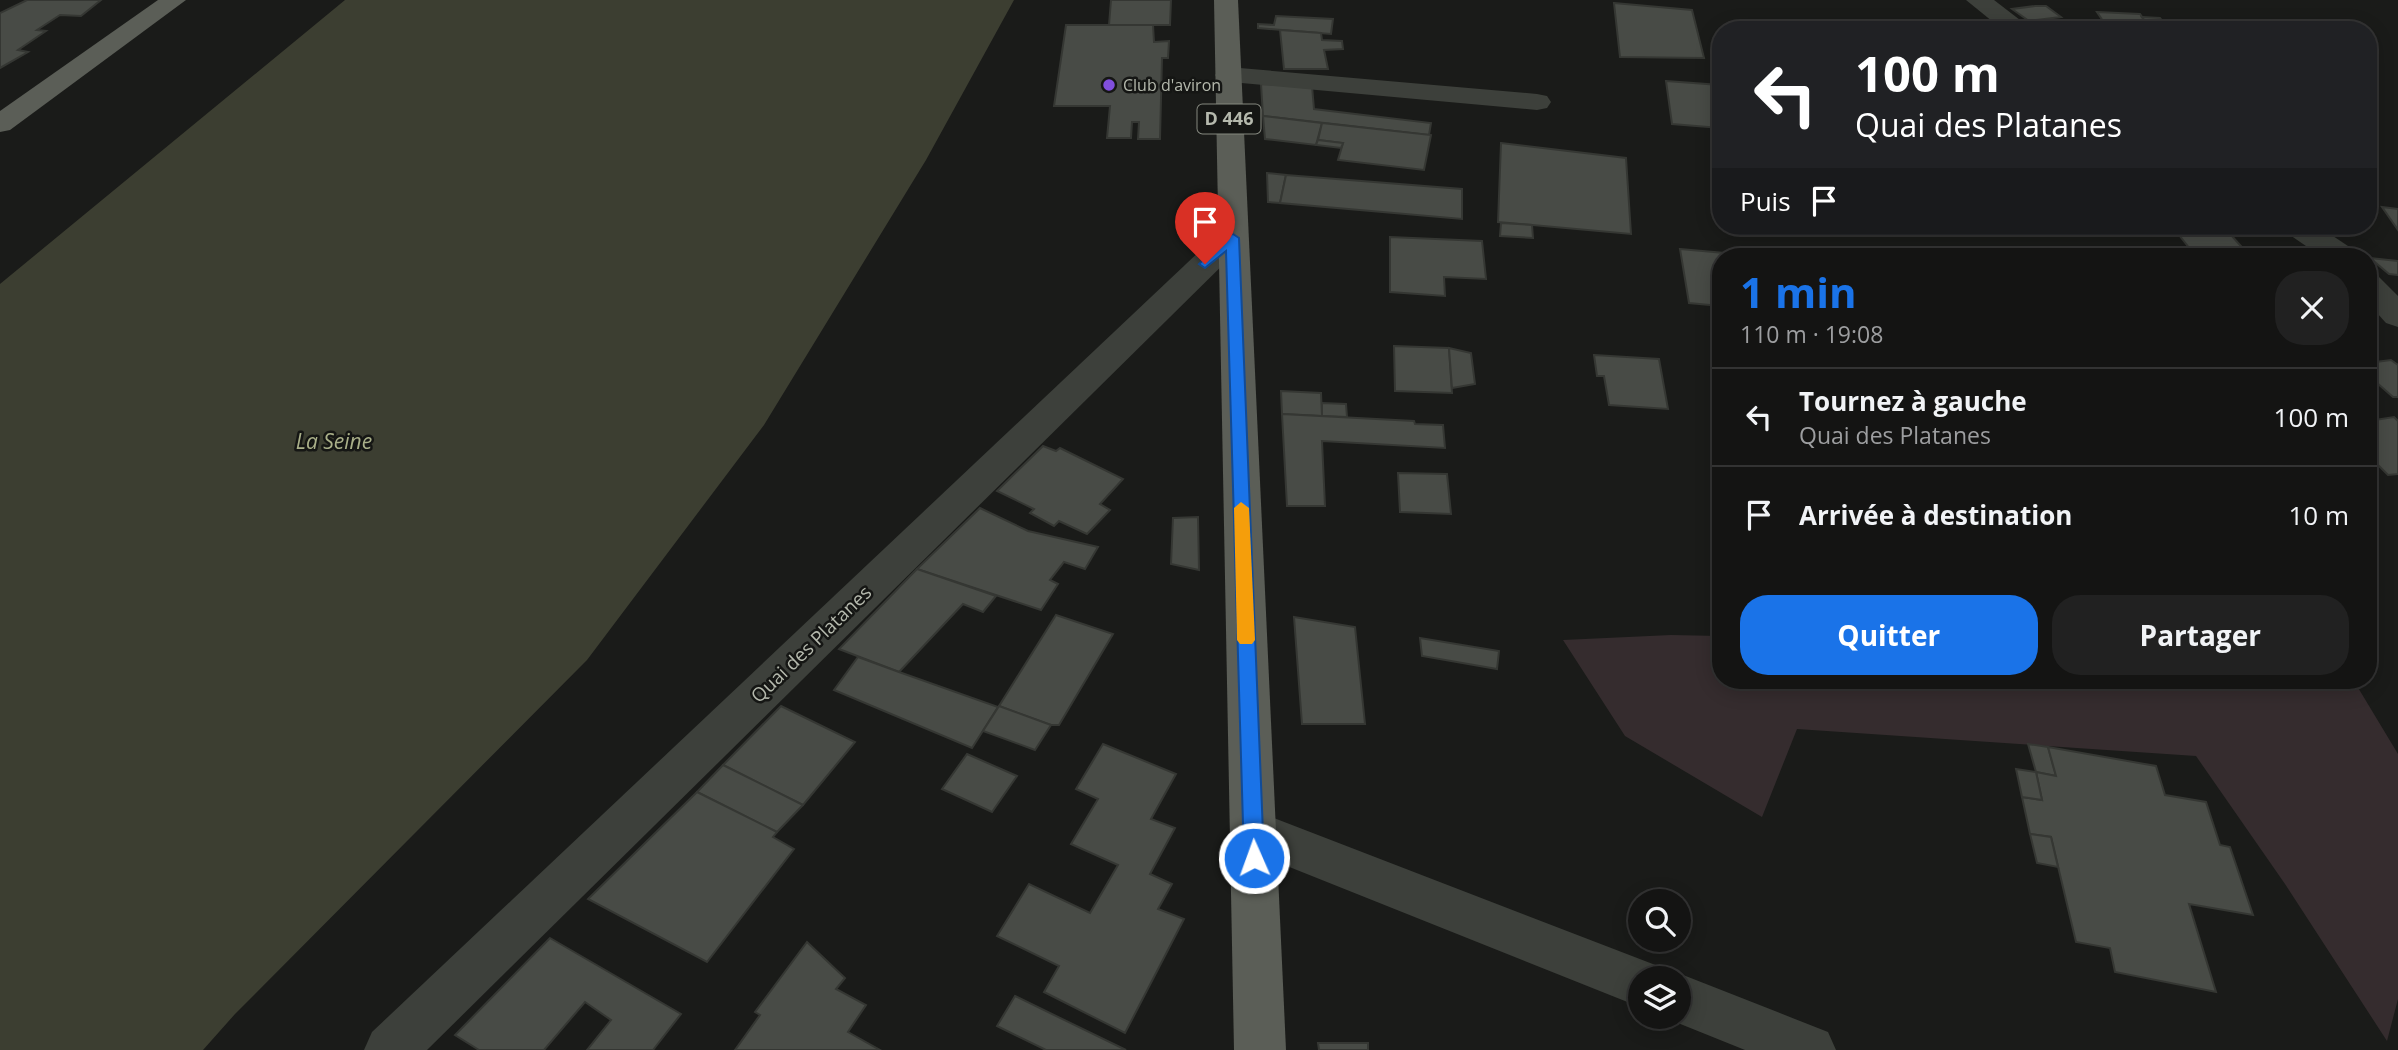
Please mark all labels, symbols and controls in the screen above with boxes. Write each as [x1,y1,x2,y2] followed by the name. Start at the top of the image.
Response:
[1855,40,2000,106] text: 100 m
[1740,49,1831,140] icon: left
[1123,74,1221,96] place label: Club d'aviron
[1101,77,1117,93] marker: Club d'aviron
[1855,103,2122,146] text: Quai des Platanes
[1198,104,1260,134] road number: D 446
[1805,182,1843,220] icon: arrive
[1740,183,1791,219] text: Puis
[1175,192,1235,264] pin
[1186,203,1224,241] icon: arrive
[1740,263,1857,320] text: 1 min
[2275,271,2349,345] button: close
[1740,318,1883,350] text: 110 m · 19:08
[1799,383,2027,419] text: Tournez à gauche
[1740,398,1778,436] icon: left
[2274,399,2349,435] text: 100 m
[1799,419,1991,451] text: Quai des Platanes
[296,427,372,455] water label: La Seine
[1740,496,1778,534] icon: arrive
[1799,497,2072,533] text: Arrivée à destination
[2288,497,2349,533] text: 10 m
[745,580,877,708] street label: Quai des Platanes
[1740,595,2038,675] button: Quitter
[2052,595,2349,675] button: Partager
[1217,821,1291,895] position arrow
[1628,889,1691,1029] map controls
[1628,889,1691,952] button: search
[1628,966,1691,1029] button: layers

